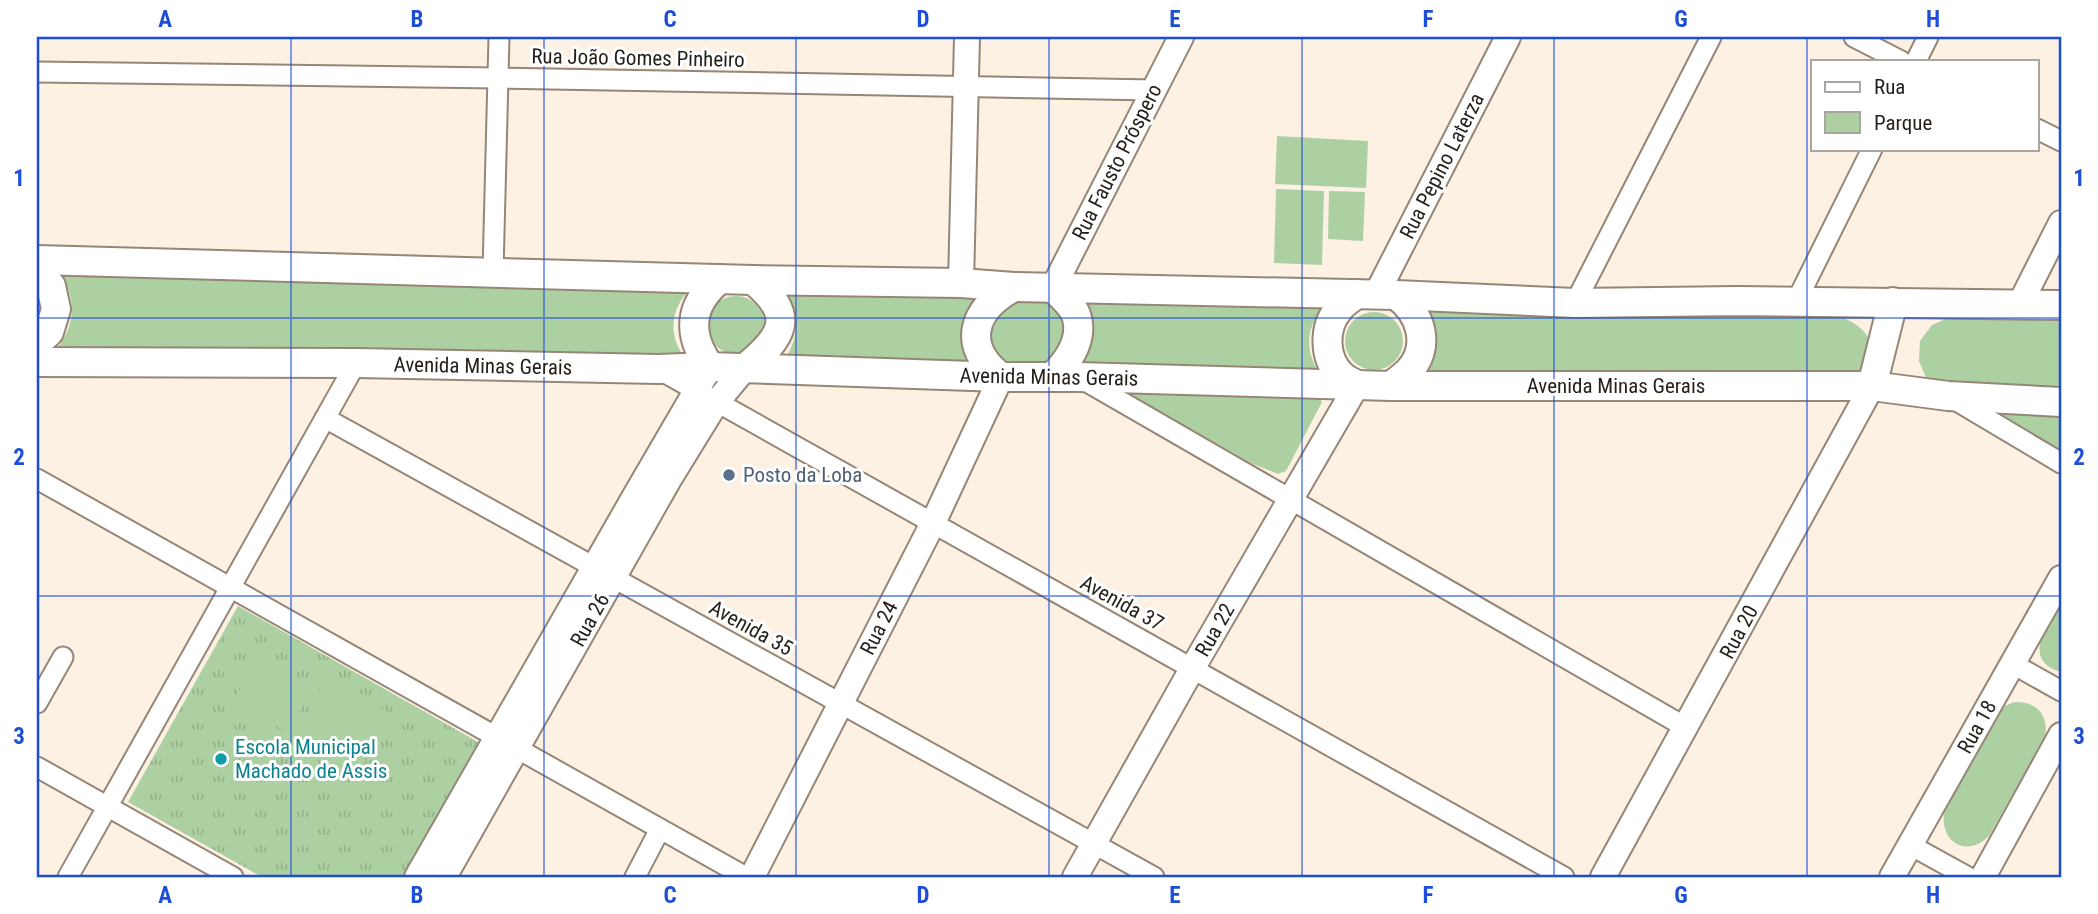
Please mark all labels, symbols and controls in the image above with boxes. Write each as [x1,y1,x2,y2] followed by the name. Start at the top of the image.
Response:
[158,6,172,33] text: A
[411,6,423,33] text: B
[663,6,677,33] text: C
[917,6,930,33] text: D
[1169,6,1181,33] text: E
[1423,6,1434,33] text: F
[1674,6,1688,33] text: G
[1926,6,1940,33] text: H
[531,44,745,72] street label: Rua João Gomes Pinheiro
[1811,60,2038,150] legend
[1874,75,1905,99] text: Rua
[1067,80,1167,244] street label: Rua Fausto Próspero
[1395,89,1489,243] street label: Rua Pepino Laterza
[1874,111,1932,135] text: Parque
[13,165,25,192] text: 1
[2073,165,2085,192] text: 1
[394,352,572,380] street label: Avenida Minas Gerais
[960,363,1138,391] street label: Avenida Minas Gerais
[1527,374,1705,398] street label: Avenida Minas Gerais
[13,444,25,471] text: 2
[2073,444,2085,471] text: 2
[743,463,862,487] place label: Posto da Loba
[721,467,737,483] marker: Posto da Loba
[1076,570,1168,636] street label: Avenida 37
[566,589,614,651] street label: Rua 26
[705,595,797,661] street label: Avenida 35
[855,597,903,659] street label: Rua 24
[1190,599,1240,661] street label: Rua 22
[1715,601,1763,663] street label: Rua 20
[1953,696,2001,758] street label: Rua 18
[13,723,25,750] text: 3
[2073,723,2085,750] text: 3
[235,735,387,783] place label: Escola Municipal Machado de Assis
[213,751,229,767] marker: Escola Municipal Machado de Assis
[158,882,172,909] text: A
[411,882,423,909] text: B
[663,882,677,909] text: C
[917,882,930,909] text: D
[1169,882,1181,909] text: E
[1423,882,1434,909] text: F
[1674,882,1688,909] text: G
[1926,882,1940,909] text: H

